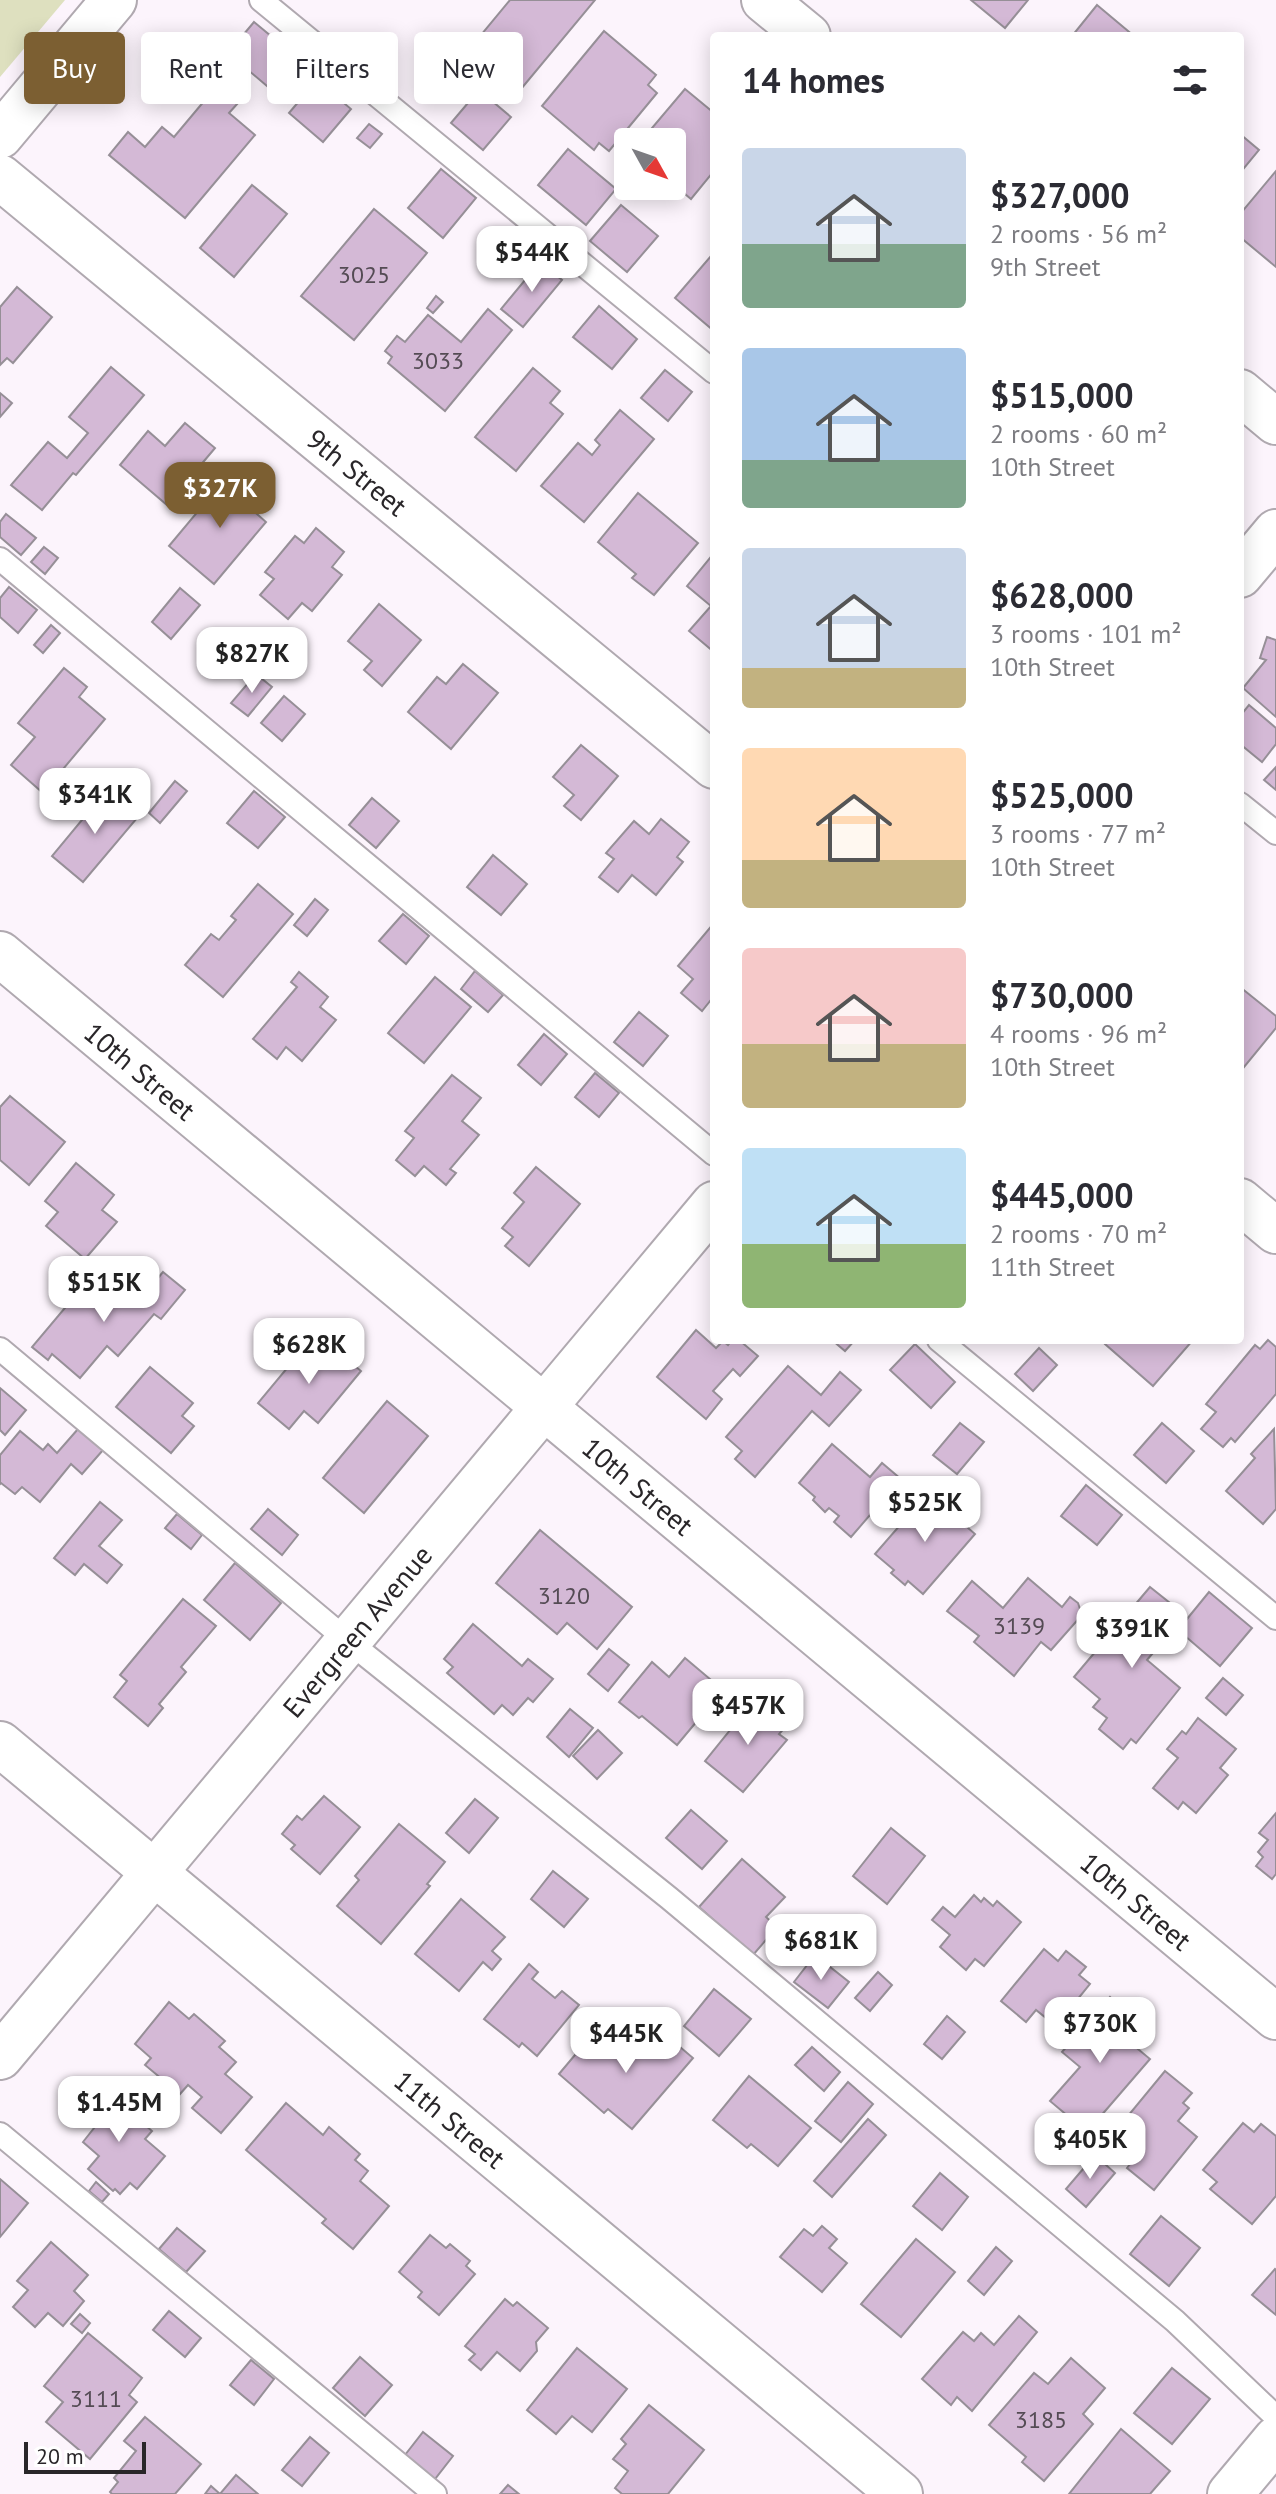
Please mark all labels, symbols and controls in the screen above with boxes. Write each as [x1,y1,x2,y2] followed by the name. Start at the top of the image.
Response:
[24,32,125,104] chip: Buy
[141,32,251,104] chip: Rent
[267,32,398,104] chip: Filters
[414,32,523,104] chip: New
[742,58,885,102] text: 14 homes
[1168,58,1212,102] icon: filters
[614,128,686,200] north arrow
[614,128,686,200] map controls
[990,173,1129,217] text: $327,000
[806,180,902,276] icon: home
[990,217,1167,250] text: 2 rooms · 56 m²
[476,226,588,294] pin: $544K
[494,235,570,268] text: $544K
[990,250,1101,283] text: 9th Street
[338,259,390,290] house number: 3025
[412,345,464,376] house number: 3033
[990,373,1134,417] text: $515,000
[806,380,902,476] icon: home
[990,417,1167,450] text: 2 rooms · 60 m²
[299,420,415,524] street label: 9th Street
[990,450,1115,483] text: 10th Street
[164,462,276,530] pin: $327K
[182,471,258,504] text: $327K
[990,573,1134,617] text: $628,000
[806,580,902,676] icon: home
[990,617,1182,650] text: 3 rooms · 101 m²
[196,627,308,695] pin: $827K
[214,636,290,669] text: $827K
[990,650,1115,683] text: 10th Street
[39,768,151,836] pin: $341K
[990,773,1134,817] text: $525,000
[57,777,133,810] text: $341K
[806,780,902,876] icon: home
[990,817,1166,850] text: 3 rooms · 77 m²
[990,850,1115,883] text: 10th Street
[990,973,1134,1017] text: $730,000
[806,980,902,1076] icon: home
[77,1014,204,1129] street label: 10th Street
[990,1017,1167,1050] text: 4 rooms · 96 m²
[990,1050,1115,1083] text: 10th Street
[990,1173,1134,1217] text: $445,000
[806,1180,902,1276] icon: home
[990,1217,1167,1250] text: 2 rooms · 70 m²
[990,1250,1115,1283] text: 11th Street
[48,1256,160,1324] pin: $515K
[66,1265,142,1298] text: $515K
[253,1318,365,1386] pin: $628K
[271,1327,347,1360] text: $628K
[575,1429,702,1544] street label: 10th Street
[869,1476,981,1544] pin: $525K
[887,1485,963,1518] text: $525K
[274,1537,440,1725] street label: Evergreen Avenue
[538,1580,590,1611] house number: 3120
[1076,1602,1188,1670] pin: $391K
[993,1610,1045,1641] house number: 3139
[1094,1611,1170,1644] text: $391K
[692,1679,804,1747] pin: $457K
[710,1688,786,1721] text: $457K
[1073,1844,1200,1959] street label: 10th Street
[765,1914,877,1982] pin: $681K
[783,1923,859,1956] text: $681K
[1044,1997,1156,2065] pin: $730K
[1062,2006,1138,2039] text: $730K
[570,2007,682,2075] pin: $445K
[588,2016,664,2049] text: $445K
[387,2062,514,2177] street label: 11th Street
[54,2076,184,2144] pin: $1.45M
[76,2085,162,2118] text: $1.45M
[1034,2113,1146,2181] pin: $405K
[1052,2122,1128,2155] text: $405K
[70,2383,122,2414] house number: 3111
[1015,2404,1067,2435] house number: 3185
[24,2438,146,2474] scale bar
[36,2442,84,2470] text: 20 m

